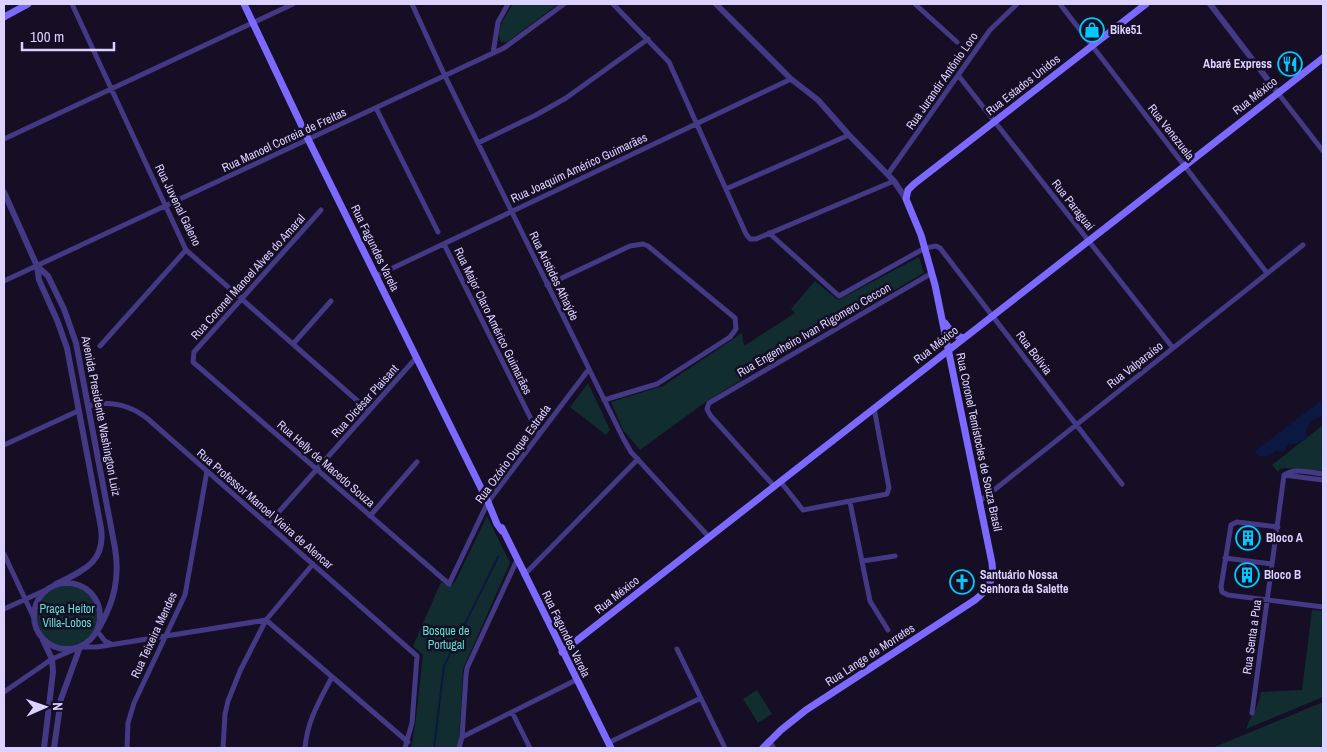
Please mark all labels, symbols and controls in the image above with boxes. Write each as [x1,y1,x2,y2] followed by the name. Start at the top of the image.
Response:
[1079,17,1105,43] shop icon: Bike51
[22,20,115,52] scale bar
[1110,22,1142,38] place label: Bike51
[30,26,64,47] text: 100 m
[902,29,982,133] street label: Rua Jurandir Antônio Loro
[983,51,1064,119] street label: Rua Estados Unidos
[1277,51,1303,77] restaurant icon: Abaré Express
[1203,56,1273,72] place label: Abaré Express
[1229,74,1281,118] street label: Rua México
[1144,101,1198,164] street label: Rua Venezuela
[219,104,349,176] street label: Rua Manoel Correia de Freitas
[508,129,650,207] street label: Rua Joaquim Américo Guimarães
[151,161,205,249] street label: Rua Juvenal Galeno
[1048,176,1098,234] street label: Rua Paraguai
[347,202,403,294] street label: Rua Fagundes Varela
[187,211,309,343] street label: Rua Coronel Manoel Alves do Amaral
[525,229,583,323] street label: Rua Aristides Athaýde
[450,245,536,397] street label: Rua Major Claro Américo Guimarães
[734,279,894,381] street label: Rua Engenheiro Ivan Rigomero Ceccon
[910,323,962,367] street label: Rua México
[1012,328,1056,379] street label: Rua Bolívia
[77,334,124,497] street label: Avenida Presidente Washington Luiz
[1104,338,1166,392] street label: Rua Valparaíso
[952,351,1006,533] street label: Rua Coronel Temístocles de Souza Brasil
[328,361,402,441] street label: Rua Dicésar Plaisant
[472,401,555,507] street label: Rua Ozório Duque Estrada
[274,417,379,511] street label: Rua Helly de Macedo Souza
[193,445,337,573] street label: Rua Professor Manoel Vieira de Alencar
[1235,525,1261,551] building icon: Bloco A
[1266,530,1304,546] place label: Bloco A
[1234,562,1260,588] building icon: Bloco B
[980,567,1069,597] place label: Santuário Nossa Senhora da Salette
[1264,567,1301,583] place label: Bloco B
[949,569,975,595] church icon: Santuário Nossa Senhora da Salette
[591,573,643,617] street label: Rua México
[538,588,594,680] street label: Rua Fagundes Varela
[127,589,181,681] street label: Rua Teixeira Mendes
[1239,598,1265,675] street label: Rua Senta a Pua
[39,601,95,631] park label: Praça Heitor Villa-Lobos
[822,620,918,690] street label: Rua Lange de Morretes
[422,623,470,653] park label: Bosque de Portugal
[20,682,70,732] north arrow
[49,702,67,711] text: N

